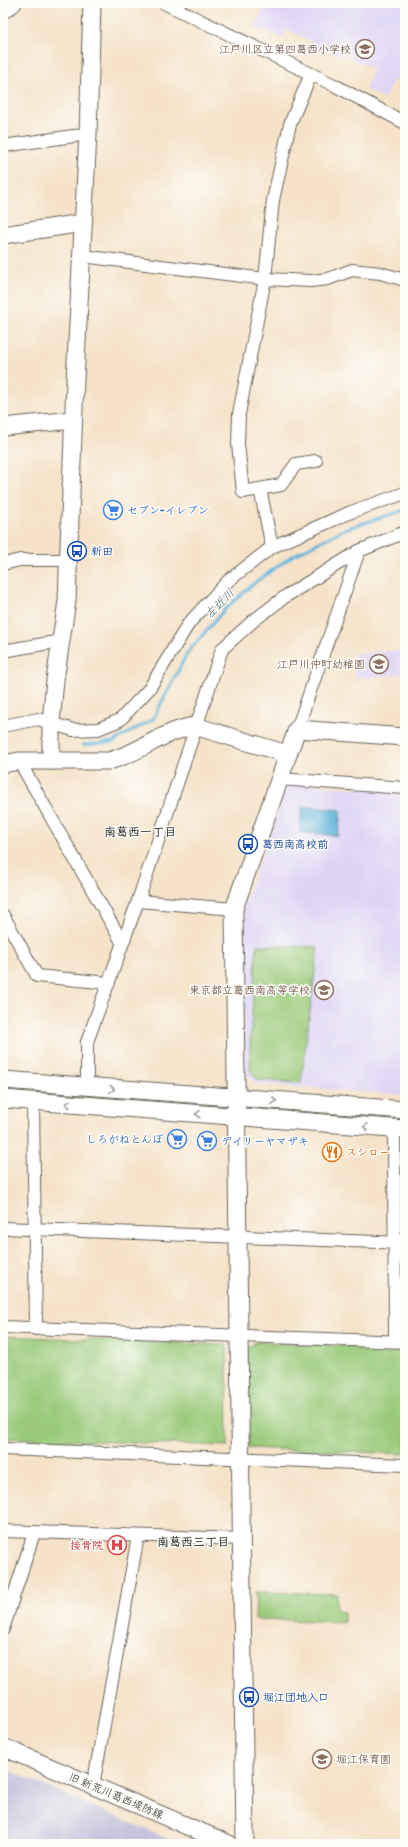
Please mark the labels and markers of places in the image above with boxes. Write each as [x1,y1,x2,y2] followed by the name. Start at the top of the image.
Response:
[354,38,376,60] school or university icon: 江戸川区立第四葛西小学校
[219,43,351,56] place label: 江戸川区立第四葛西小学校
[102,499,124,521] supermarket icon: セブン-イレブン
[127,504,209,517] place label: セブン-イレブン
[66,540,88,562] bus stop icon: 新田
[91,545,113,558] place label: 新田
[368,653,390,675] school or university icon: 江戸川仲町幼稚園
[277,658,365,671] place label: 江戸川仲町幼稚園
[237,833,259,855] bus stop icon: 葛西南高校前
[262,838,328,851] place label: 葛西南高校前
[313,979,335,1001] school or university icon: 東京都立葛西南高等学校
[189,984,310,997] place label: 東京都立葛西南高等学校
[166,1128,188,1150] supermarket icon: しろがねとんぼ
[196,1130,218,1152] supermarket icon: デイリーヤマザキ
[86,1133,163,1146] place label: しろがねとんぼ
[221,1135,309,1148] place label: デイリーヤマザキ
[321,1141,343,1163] restaurant icon: スシロー
[346,1146,390,1159] place label: スシロー
[106,1534,128,1556] hospital icon: 接骨院
[70,1539,103,1552] place label: 接骨院
[238,1686,260,1708] bus stop icon: 堀江団地入口
[263,1691,329,1704] place label: 堀江団地入口
[311,1748,333,1770] school or university icon: 堀江保育園
[336,1753,391,1766] place label: 堀江保育園

